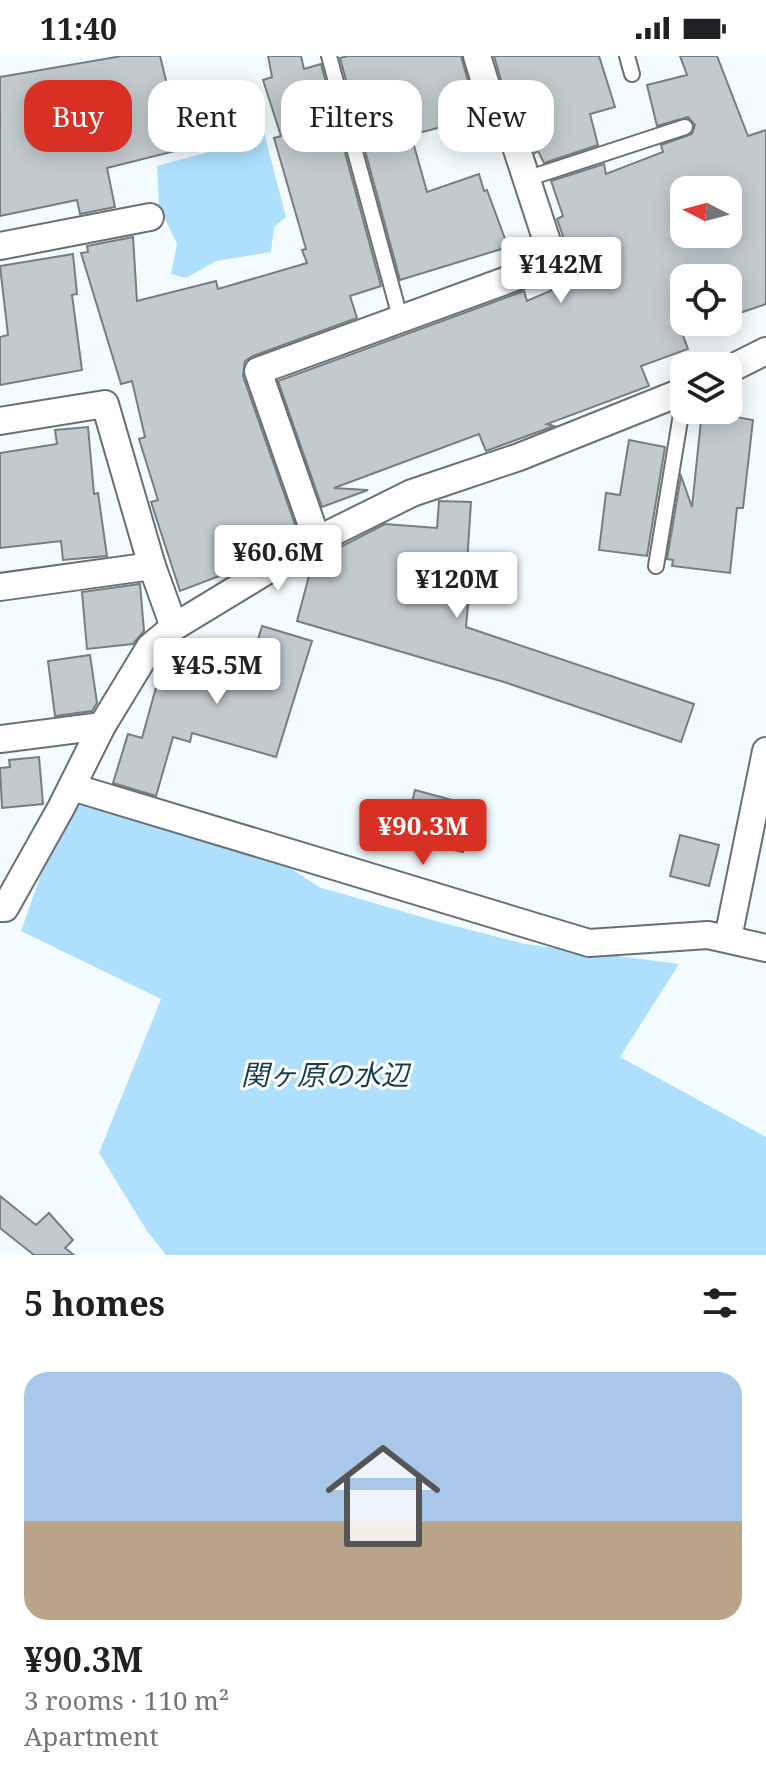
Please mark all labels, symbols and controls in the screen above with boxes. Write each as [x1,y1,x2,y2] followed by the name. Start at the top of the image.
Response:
[40,8,117,49] text: 11:40
[24,80,132,152] chip: Buy
[148,80,265,152] chip: Rent
[281,80,422,152] chip: Filters
[438,80,554,152] chip: New
[670,176,742,248] north arrow
[670,176,742,424] map controls
[505,237,617,305] pin: ¥142M
[519,245,603,281] text: ¥142M
[670,264,742,336] button: locate
[670,352,742,424] button: layers
[213,525,343,593] pin: ¥60.6M
[232,533,324,569] text: ¥60.6M
[401,552,513,620] pin: ¥120M
[415,560,499,596] text: ¥120M
[152,638,282,706] pin: ¥45.5M
[171,646,263,682] text: ¥45.5M
[358,799,488,867] pin: ¥90.3M
[377,807,469,843] text: ¥90.3M
[241,1055,412,1093] park label: 関ヶ原の水辺
[24,1280,165,1326] text: 5 homes
[698,1281,742,1325] icon: filters
[311,1424,455,1568] icon: home
[24,1636,143,1682] text: ¥90.3M
[24,1682,229,1718] text: 3 rooms · 110 m²
[24,1718,159,1754] text: Apartment

